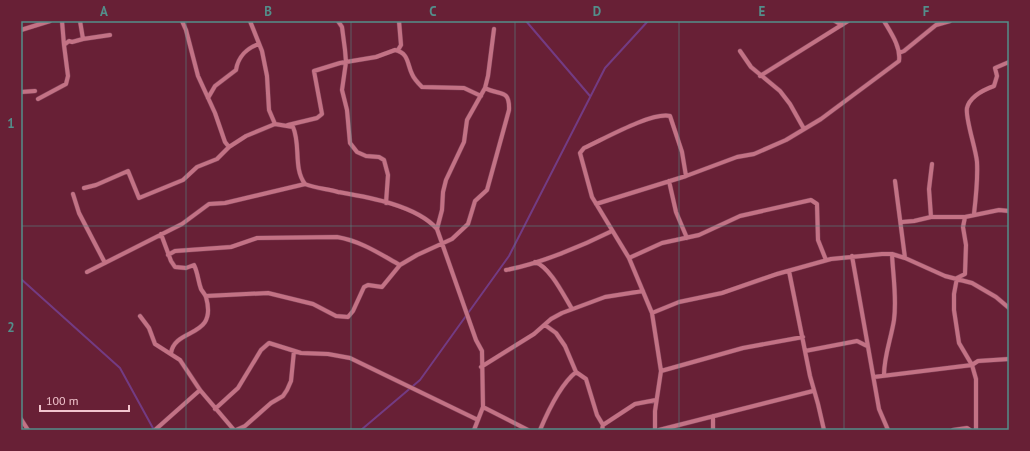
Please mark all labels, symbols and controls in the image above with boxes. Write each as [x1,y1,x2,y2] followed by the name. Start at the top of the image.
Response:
[100,3,108,20] text: A
[264,3,272,20] text: B
[429,3,437,20] text: C
[593,3,601,20] text: D
[759,3,766,20] text: E
[923,3,930,20] text: F
[7,115,15,132] text: 1
[7,319,15,336] text: 2
[40,387,129,413] scale bar
[46,393,79,408] text: 100 m

